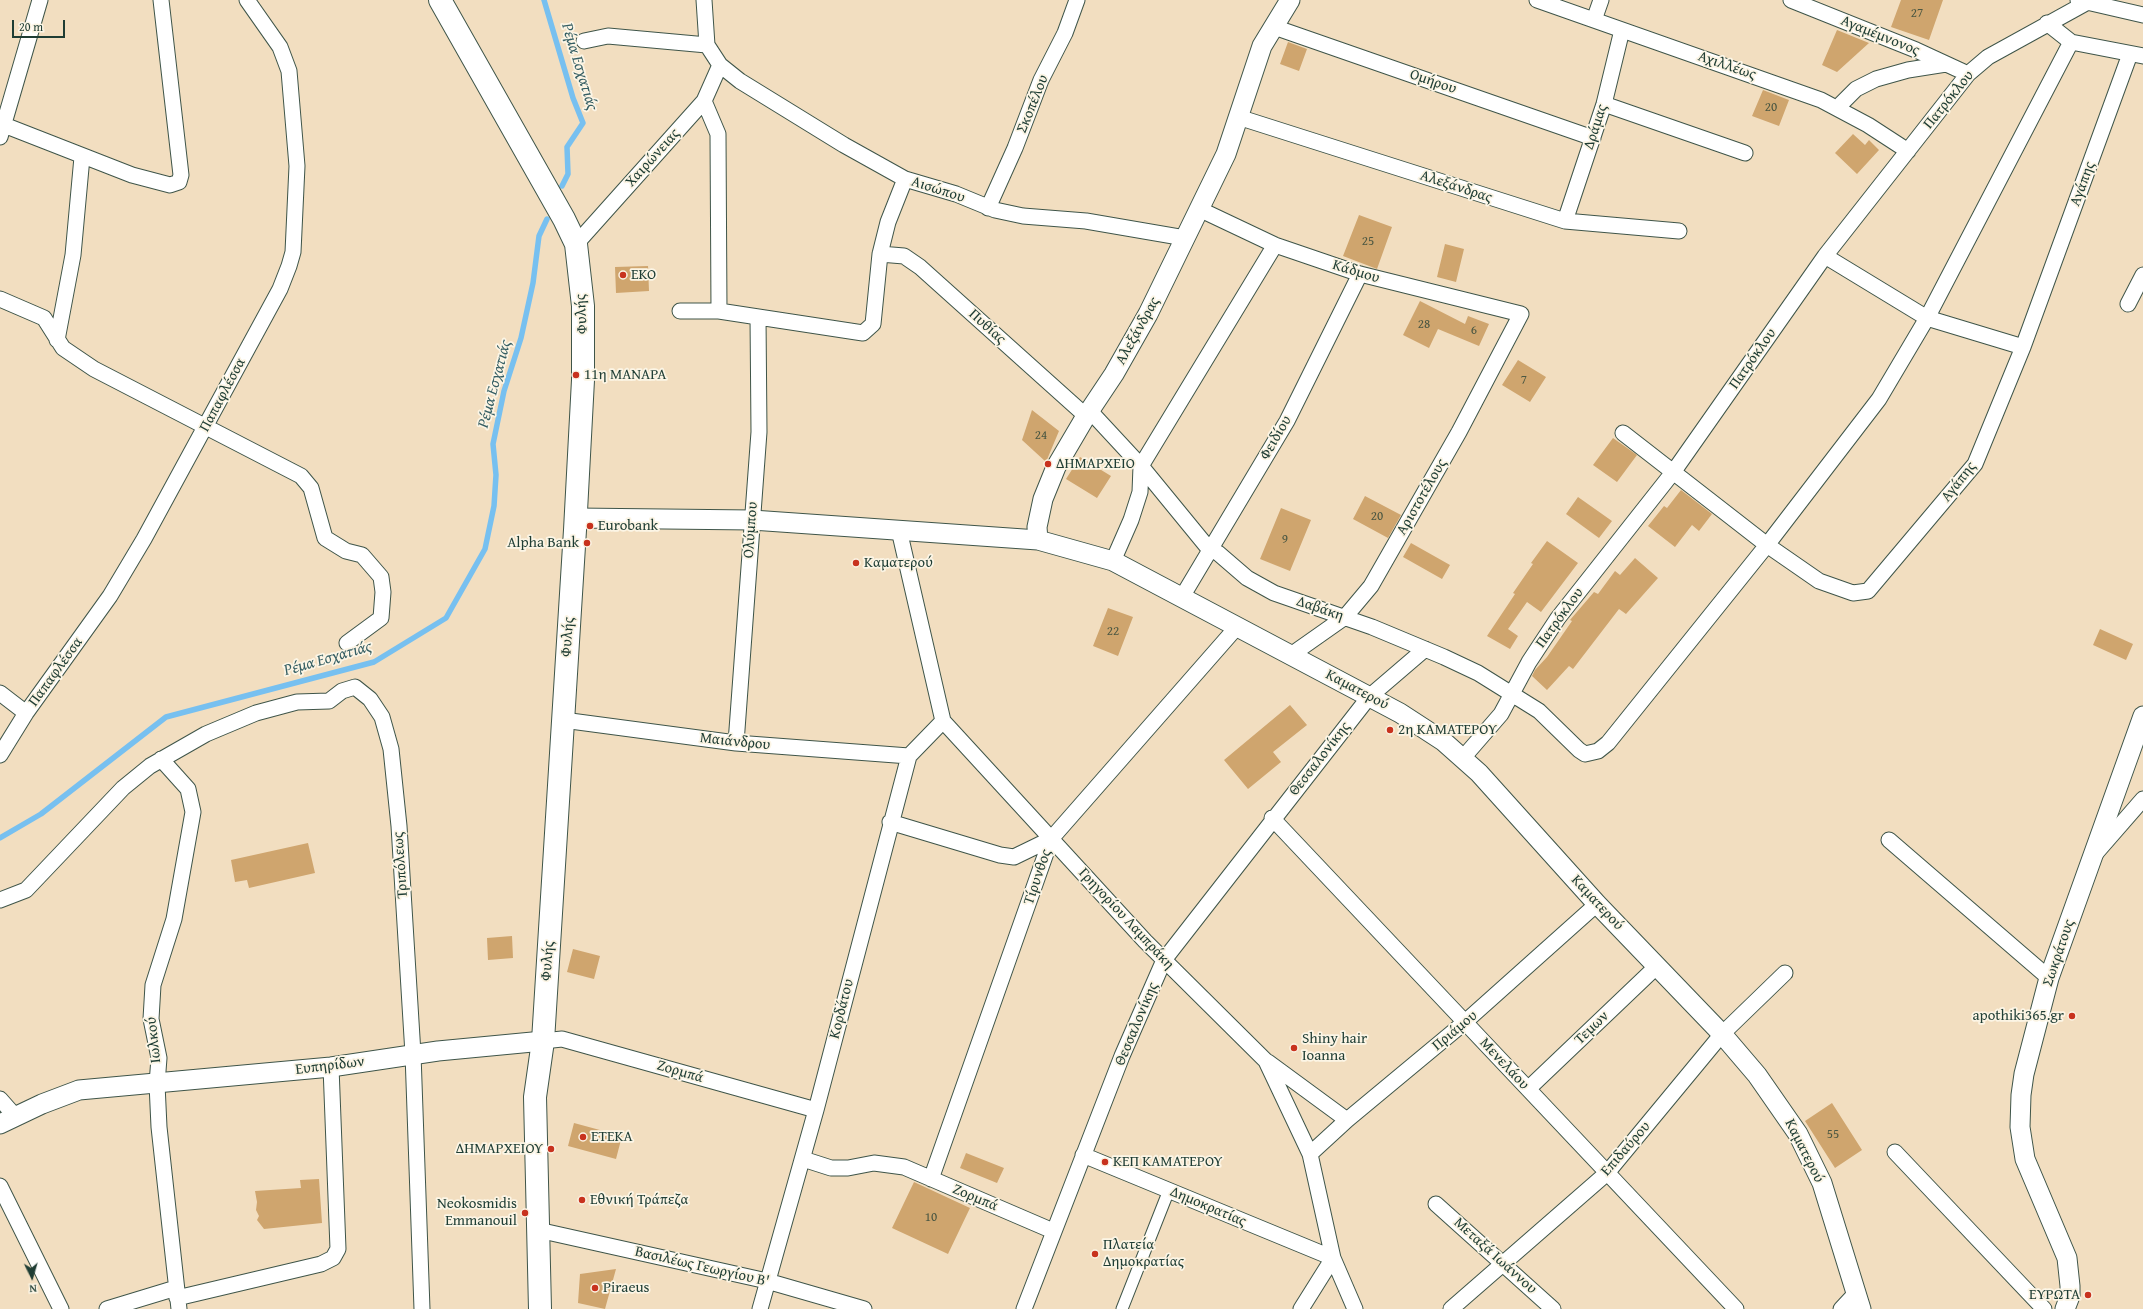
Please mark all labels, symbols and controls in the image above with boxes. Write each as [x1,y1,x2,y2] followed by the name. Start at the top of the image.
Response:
[1911,6,1923,22] house number: 27
[14,12,67,38] scale bar
[1838,12,1922,60] street label: Αγαμέμνονος
[19,18,43,35] text: 20 m
[557,21,601,113] water label: Ρέμα Εσχατιάς
[1696,48,1758,84] street label: Αχιλλέως
[1407,66,1459,98] street label: Ομήρου
[1920,67,1978,133] street label: Πατρόκλου
[1013,72,1053,136] street label: Σκοπέλου
[1765,100,1777,116] house number: 20
[1580,102,1612,152] street label: Δράμας
[622,125,684,191] street label: Χαιρώνειας
[2067,159,2099,209] street label: Αγάπης
[1418,167,1494,207] street label: Αλεξάνδρας
[909,173,967,207] street label: Αισώπου
[1362,234,1374,250] house number: 25
[1330,256,1382,288] street label: Κάδμου
[631,266,656,284] place label: EKO
[618,270,628,280] marker: EKO
[572,293,592,335] street label: Φυλής
[1112,294,1164,368] street label: Αλεξάνδρας
[965,306,1009,348] street label: Πυθίας
[1418,317,1430,333] house number: 28
[1471,323,1477,339] house number: 6
[1726,325,1780,393] street label: Πατρόκλου
[474,338,516,430] water label: Ρέμα Εσχατιάς
[196,355,250,435] street label: Παπαφλέσσα
[584,366,666,384] place label: 11η ΜΑΝΑΡΑ
[571,370,581,380] marker: 11η ΜΑΝΑΡΑ
[1521,373,1527,389] house number: 7
[1256,413,1296,463] street label: Φειδίου
[1035,428,1047,444] house number: 24
[1056,455,1135,473] place label: ΔΗΜΑΡΧΕΙΟ
[1393,456,1451,538] street label: Αριστοτέλους
[1938,458,1980,506] street label: Αγάπης
[1043,459,1053,469] marker: ΔΗΜΑΡΧΕΙΟ
[740,501,762,559] street label: Ολύμπου
[1371,509,1383,525] house number: 20
[598,517,658,535] place label: Eurobank
[585,521,595,531] marker: Eurobank
[1282,532,1288,548] house number: 9
[507,534,579,552] place label: Alpha Bank
[582,538,592,548] marker: Alpha Bank
[864,554,933,572] place label: Καματερού
[851,558,861,568] marker: Καματερού
[1532,584,1588,652] street label: Πατρόκλου
[1294,593,1346,625] street label: Δαβάκη
[558,616,578,658] street label: Φυλής
[1107,624,1119,640] house number: 22
[25,634,87,710] street label: Παπαφλέσσα
[282,637,374,681] water label: Ρέμα Εσχατιάς
[1322,666,1392,714] street label: Καματερού
[1286,718,1354,800] street label: Θεσσαλονίκης
[1398,721,1497,739] place label: 2η ΚΑΜΑΤΕΡΟΥ
[1385,725,1395,735] marker: 2η ΚΑΜΑΤΕΡΟΥ
[699,729,771,755] street label: Μαιάνδρου
[390,831,412,899] street label: Τριπόλεως
[1020,847,1056,907] street label: Τίρυνθος
[1074,864,1178,974] street label: Γρηγορίου Λαμπράκη
[1567,872,1627,934] street label: Καματερού
[2039,917,2079,989] street label: Σωκράτους
[538,940,558,982] street label: Φυλής
[826,977,858,1041] street label: Κορδάτου
[1111,980,1163,1068] street label: Θεσσαλονίκης
[1429,1007,1481,1055] street label: Πριάμου
[1571,1007,1613,1049] street label: Τεμων
[1972,1007,2064,1025] place label: apothiki365.gr
[2067,1011,2077,1021] marker: apothiki365.gr
[143,1016,165,1064] street label: Ιωλκού
[1302,1030,1367,1065] place label: Shiny hair Ioanna
[1475,1034,1533,1094] street label: Μενελάου
[1289,1043,1299,1053] marker: Shiny hair Ioanna
[294,1053,366,1079] street label: Ευπηρίδων
[655,1057,705,1087] street label: Ζορμπά
[1780,1116,1828,1186] street label: Καματερού
[1597,1118,1655,1180] street label: Επιδαύρου
[1827,1127,1839,1143] house number: 55
[591,1128,633,1146] place label: ΕΤΕΚΑ
[578,1132,588,1142] marker: ΕΤΕΚΑ
[456,1140,543,1158] place label: ΔΗΜΑΡΧΕΙΟΥ
[546,1144,556,1154] marker: ΔΗΜΑΡΧΕΙΟΥ
[1113,1153,1222,1171] place label: ΚΕΠ ΚΑΜΑΤΕΡΟΥ
[1100,1157,1110,1167] marker: ΚΕΠ ΚΑΜΑΤΕΡΟΥ
[950,1180,1000,1216] street label: Ζορμπά
[1167,1183,1249,1231] street label: Δημοκρατίας
[590,1191,689,1209] place label: Εθνική Τράπεζα
[437,1195,517,1230] place label: Neokosmidis Emmanouil
[577,1195,587,1205] marker: Εθνική Τράπεζα
[520,1208,530,1218] marker: Neokosmidis Emmanouil
[925,1210,937,1226] house number: 10
[1450,1214,1540,1298] street label: Μεταξά Ιωάννου
[1103,1236,1184,1271] place label: Πλατεία Δημοκρατίας
[633,1243,771,1291] street label: Βασιλέως Γεωργίου Β'
[1090,1249,1100,1259] marker: Πλατεία Δημοκρατίας
[12,1257,52,1297] north arrow
[603,1279,650,1297] place label: Piraeus
[29,1281,37,1297] text: N
[590,1283,600,1293] marker: Piraeus
[2029,1286,2080,1304] place label: ΕΥΡΩΤΑ
[2083,1290,2093,1300] marker: ΕΥΡΩΤΑ

